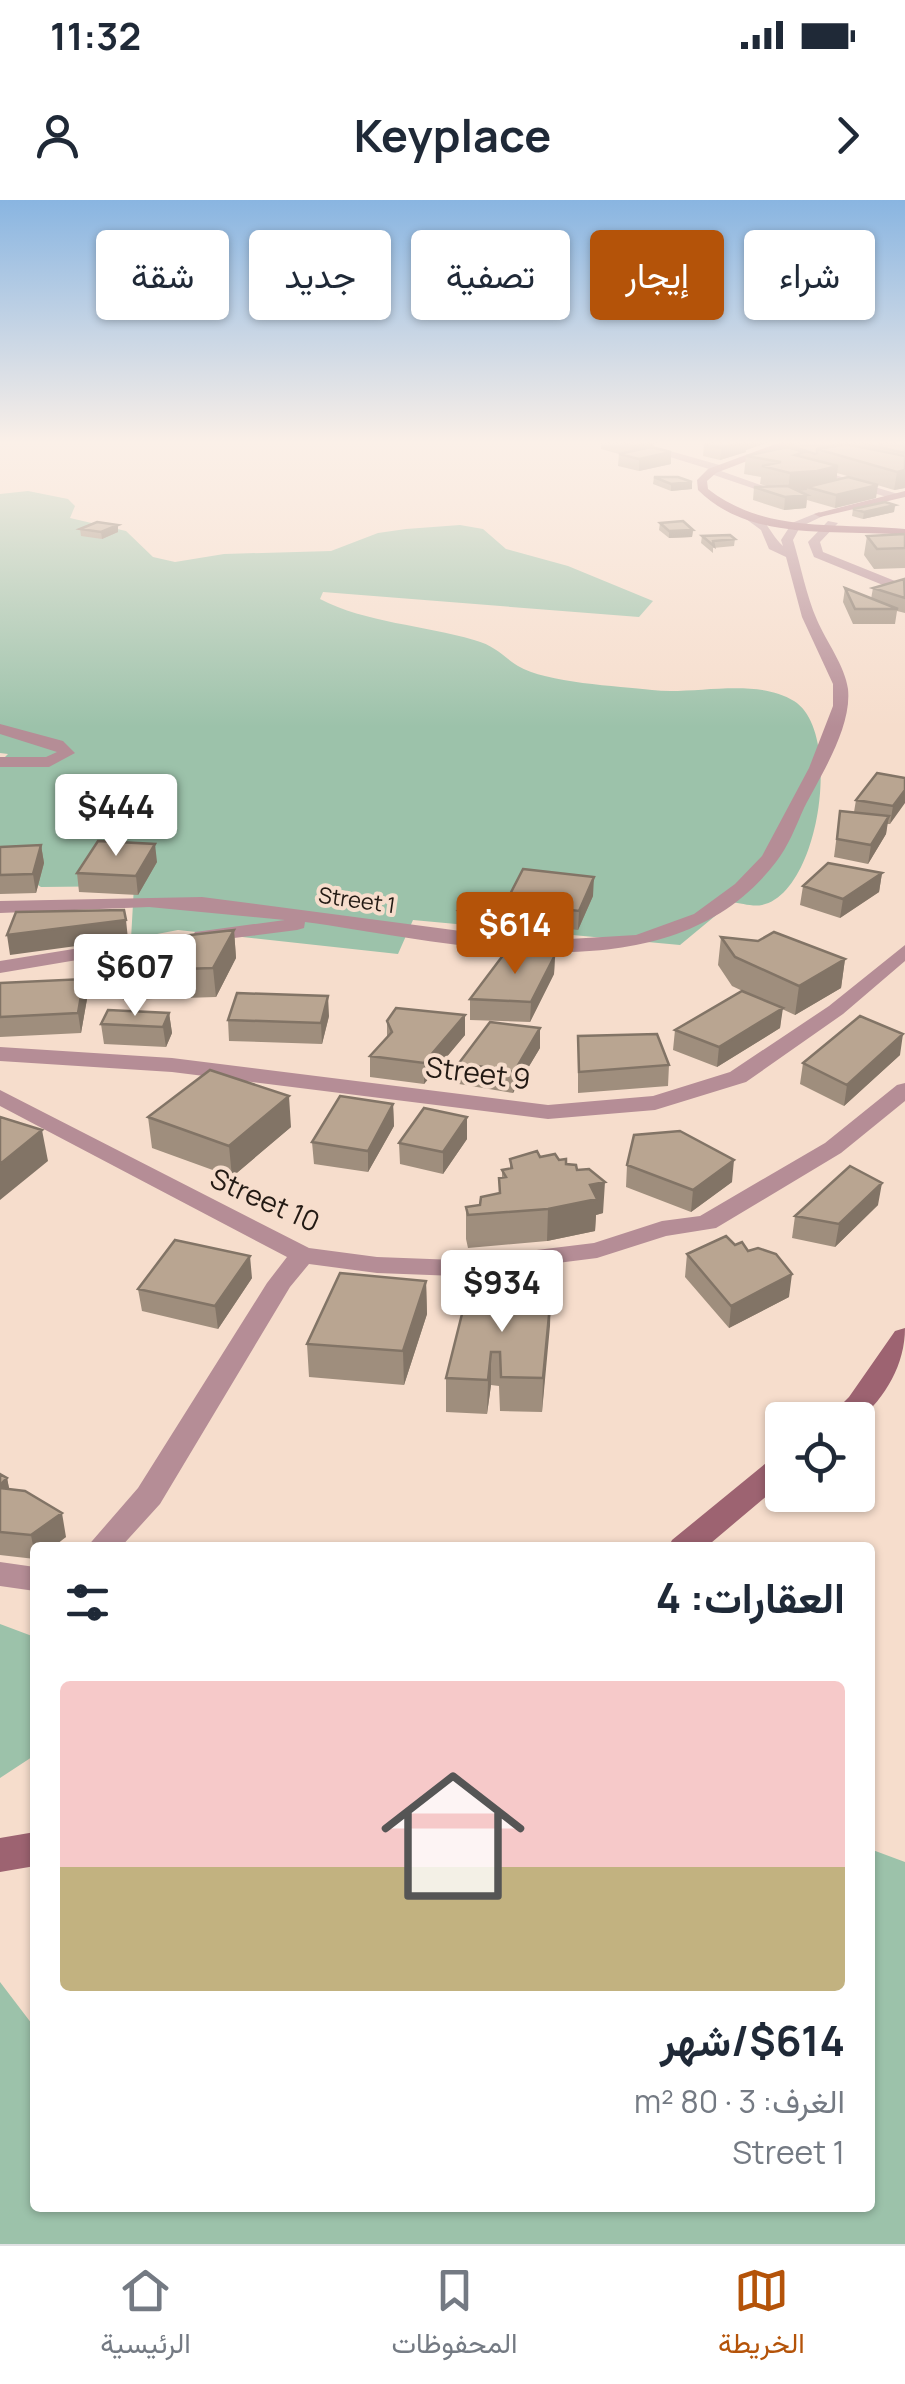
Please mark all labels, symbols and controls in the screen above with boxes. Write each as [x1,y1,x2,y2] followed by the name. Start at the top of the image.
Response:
[50,9,141,61] text: 11:32
[354,104,551,166] text: Keyplace
[30,108,85,163] icon: person
[820,108,875,163] icon: forward
[96,230,229,320] chip: شقة
[249,230,391,320] chip: جديد
[411,230,570,320] chip: تصفية
[590,230,724,320] chip: إيجار
[744,230,875,320] chip: شراء
[57,774,175,859] pin: $444
[77,784,155,828] text: $444
[316,880,398,920] street label: Street 1
[456,892,574,977] pin: $614
[479,902,552,946] text: $614
[76,934,194,1019] pin: $607
[96,944,174,988] text: $607
[424,1047,533,1097] street label: Street 9
[205,1158,326,1240] street label: Street 10
[443,1250,561,1335] pin: $934
[463,1260,541,1304] text: $934
[765,1402,875,1512] map controls
[765,1402,875,1512] button: locate
[656,1568,845,1626] text: العقارات: 4
[60,1575,115,1630] icon: filters
[363,1746,543,1926] icon: home
[660,2011,845,2069] text: $614/شهر
[634,2079,845,2123] text: الغرف: 3 · 80 m²
[732,2130,845,2174] text: Street 1
[100,2263,191,2368] tab: الرئيسية
[391,2263,518,2368] tab: المحفوظات
[718,2263,805,2368] tab: الخريطة

